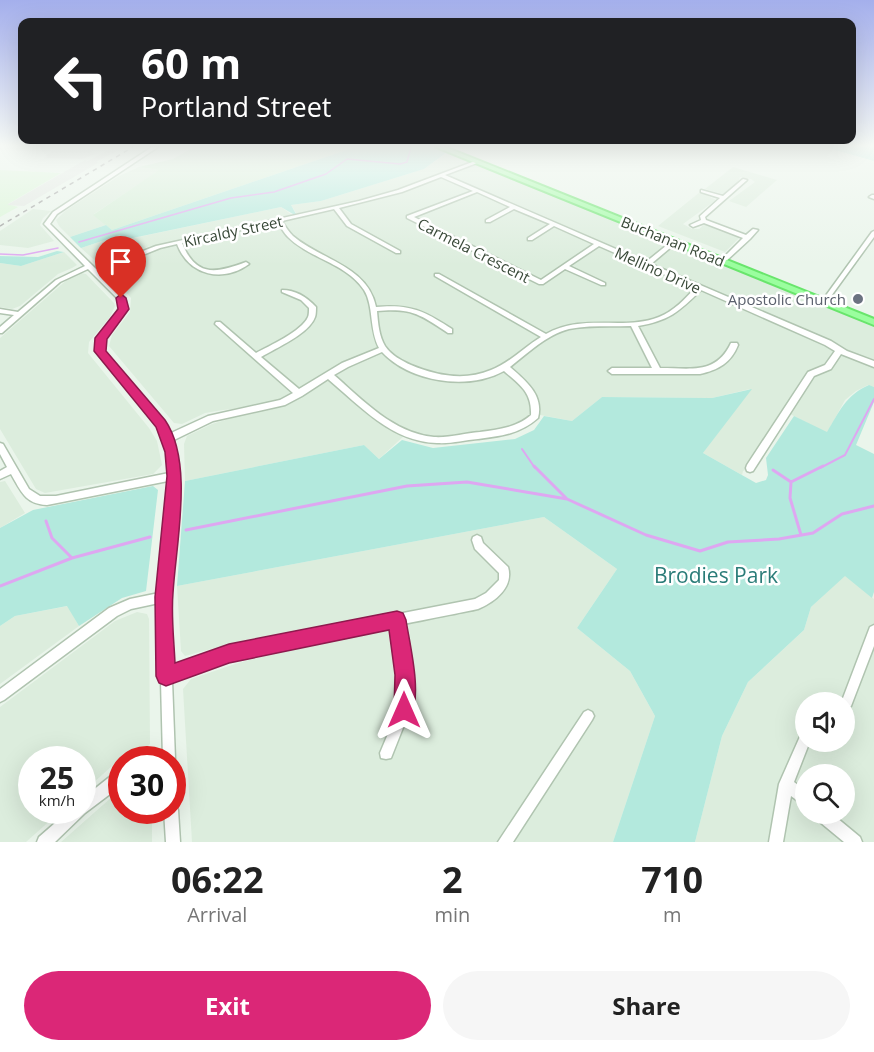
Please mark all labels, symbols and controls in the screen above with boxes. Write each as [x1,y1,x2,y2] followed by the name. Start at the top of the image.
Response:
[141,34,241,91] text: 60 m
[42,42,120,120] icon: left
[141,88,331,125] text: Portland Street
[182,211,284,251] street label: Kircaldy Street
[618,211,728,271] street label: Buchanan Road
[414,213,534,287] street label: Carmela Crescent
[95,236,146,298] pin
[612,242,704,298] street label: Mellino Drive
[104,245,137,278] icon: arrive
[728,289,846,309] place label: Apostolic Church
[851,292,865,306] marker: Apostolic Church
[654,561,778,589] park label: Brodies Park
[372,678,436,742] position arrow
[795,692,855,824] map controls
[795,692,855,752] button: sound
[108,746,186,824] speed limit sign: 30
[40,757,74,798] text: 25
[795,764,855,824] button: search
[39,790,75,810] text: km/h
[171,855,264,904] text: 06:22
[442,855,463,904] text: 2
[641,855,703,904] text: 710
[187,901,247,928] text: Arrival
[434,901,470,928] text: min
[663,901,681,928] text: m
[24,971,431,1040] button: Exit
[443,971,850,1040] button: Share

